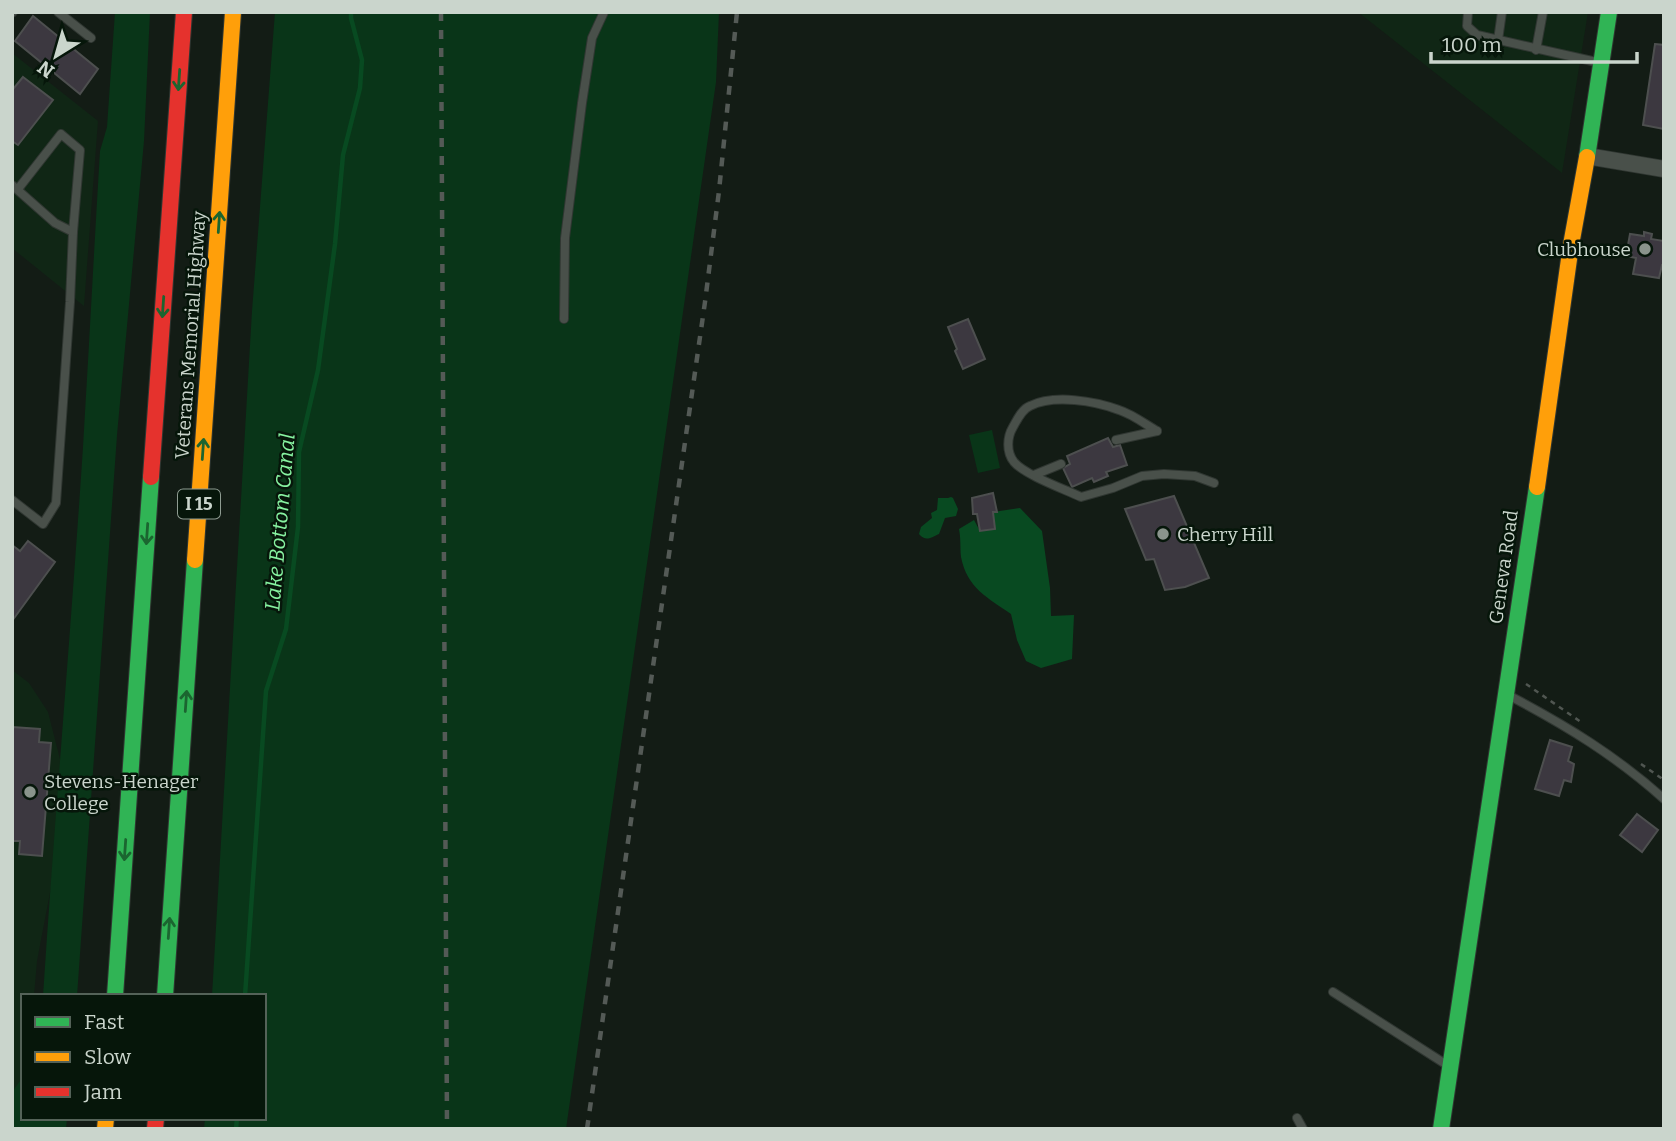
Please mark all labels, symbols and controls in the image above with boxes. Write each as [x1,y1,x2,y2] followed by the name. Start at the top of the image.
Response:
[21,21,91,91] north arrow
[1431,21,1638,65] scale bar
[1442,32,1502,58] text: 100 m
[33,55,59,83] text: N
[172,69,185,91] one-way arrow
[170,209,211,460] street label: Veterans Memorial Highway
[213,212,226,234] one-way arrow
[1537,238,1631,261] place label: Clubhouse
[1637,241,1653,257] marker: Clubhouse
[156,296,169,318] one-way arrow
[259,432,301,612] water label: Lake Bottom Canal
[197,439,210,461] one-way arrow
[178,490,220,518] road number: I 15
[1484,509,1523,626] street label: Geneva Road
[140,522,153,545] one-way arrow
[1177,523,1273,546] place label: Cherry Hill
[1155,526,1171,542] marker: Cherry Hill
[179,690,192,713] one-way arrow
[44,770,199,815] place label: Stevens-Henager College
[22,784,38,800] marker: Stevens-Henager College
[118,838,131,861] one-way arrow
[163,916,176,939] one-way arrow
[21,994,266,1120] legend
[84,1009,125,1035] text: Fast
[84,1044,131,1070] text: Slow
[83,1079,122,1105] text: Jam

